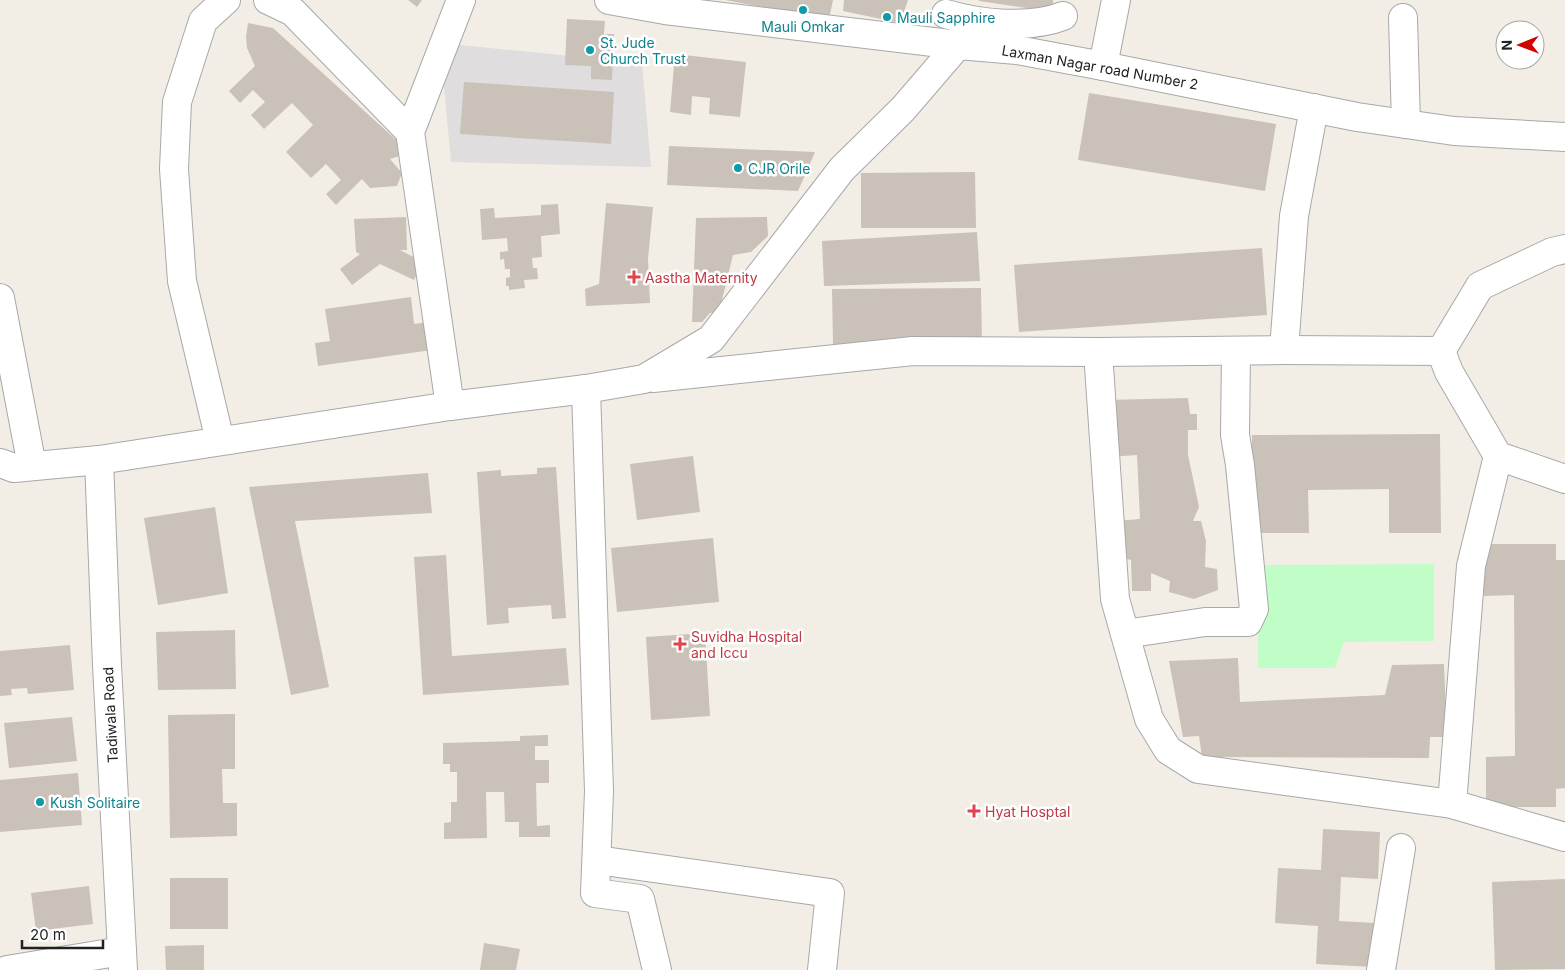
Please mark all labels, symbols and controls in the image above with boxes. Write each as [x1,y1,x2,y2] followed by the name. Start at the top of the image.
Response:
[797,4,809,16] marker: Mauli Omkar
[897,9,995,26] place label: Mauli Sapphire
[881,11,893,23] marker: Mauli Sapphire
[761,18,845,35] place label: Mauli Omkar
[1495,20,1545,70] north arrow
[600,34,686,67] place label: St. Jude Church Trust
[1498,40,1515,51] text: N
[1000,41,1200,93] street label: Laxman Nagar road Number 2
[584,44,596,56] marker: St. Jude Church Trust
[748,160,810,177] place label: CJR Orile
[732,162,744,174] marker: CJR Orile
[645,269,758,286] place label: Aastha Maternity
[627,270,641,284] marker: Aastha Maternity
[691,628,802,661] place label: Suvidha Hospital and Iccu
[673,637,687,651] marker: Suvidha Hospital and Iccu
[99,667,121,763] street label: Tadiwala Road
[50,794,140,811] place label: Kush Solitaire
[34,796,46,808] marker: Kush Solitaire
[985,803,1070,820] place label: Hyat Hosptal
[967,804,981,818] marker: Hyat Hosptal
[22,918,104,950] scale bar
[30,925,66,944] text: 20 m

